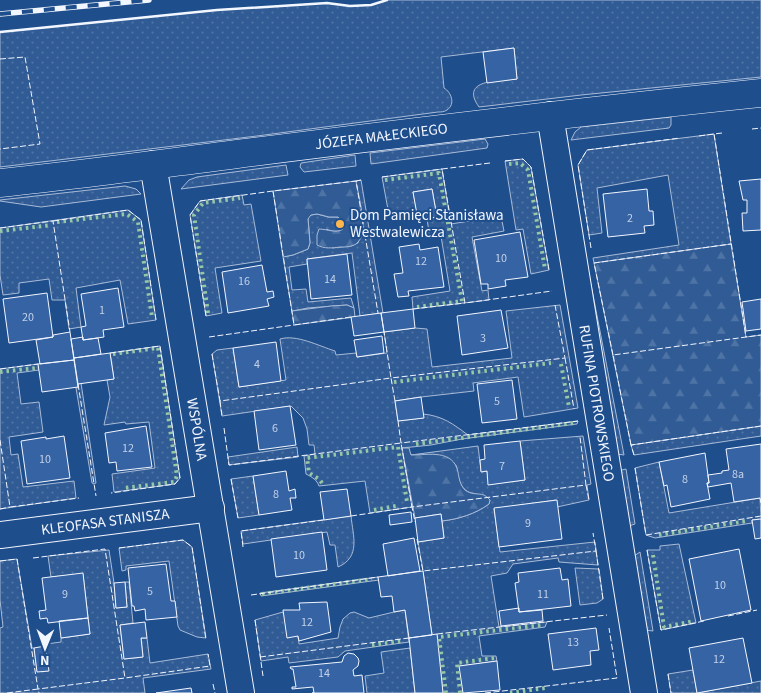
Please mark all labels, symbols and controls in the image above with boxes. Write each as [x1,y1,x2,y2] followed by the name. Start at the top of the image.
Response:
[314,118,449,155] street label: JÓZEFA MAŁECKIEGO
[350,205,504,243] place label: Dom Pamięci Stanisława Westwalewicza
[627,210,633,227] house number: 2
[334,218,346,230] marker: Dom Pamięci Stanisława Westwalewicza
[495,250,507,267] house number: 10
[415,253,427,270] house number: 12
[324,271,336,288] house number: 14
[238,273,250,290] house number: 16
[99,302,105,319] house number: 1
[22,309,34,326] house number: 20
[573,323,619,483] street label: RUFINA PIOTROWSKIEGO
[480,330,486,347] house number: 3
[254,356,260,373] house number: 4
[494,393,500,410] house number: 5
[181,396,212,463] street label: WSPÓLNA
[272,420,278,437] house number: 6
[122,440,134,457] house number: 12
[39,451,51,468] house number: 10
[499,458,505,475] house number: 7
[732,466,744,483] house number: 8a
[682,471,688,488] house number: 8
[273,486,279,503] house number: 8
[40,503,171,541] street label: KLEOFASA STANISZA
[525,515,531,532] house number: 9
[293,547,305,564] house number: 10
[714,577,726,594] house number: 10
[147,583,153,600] house number: 5
[62,586,68,603] house number: 9
[537,586,549,603] house number: 11
[301,614,313,631] house number: 12
[20,623,70,673] north arrow
[567,634,579,651] house number: 13
[40,650,50,670] text: N
[713,651,725,668] house number: 12
[318,665,330,682] house number: 14

